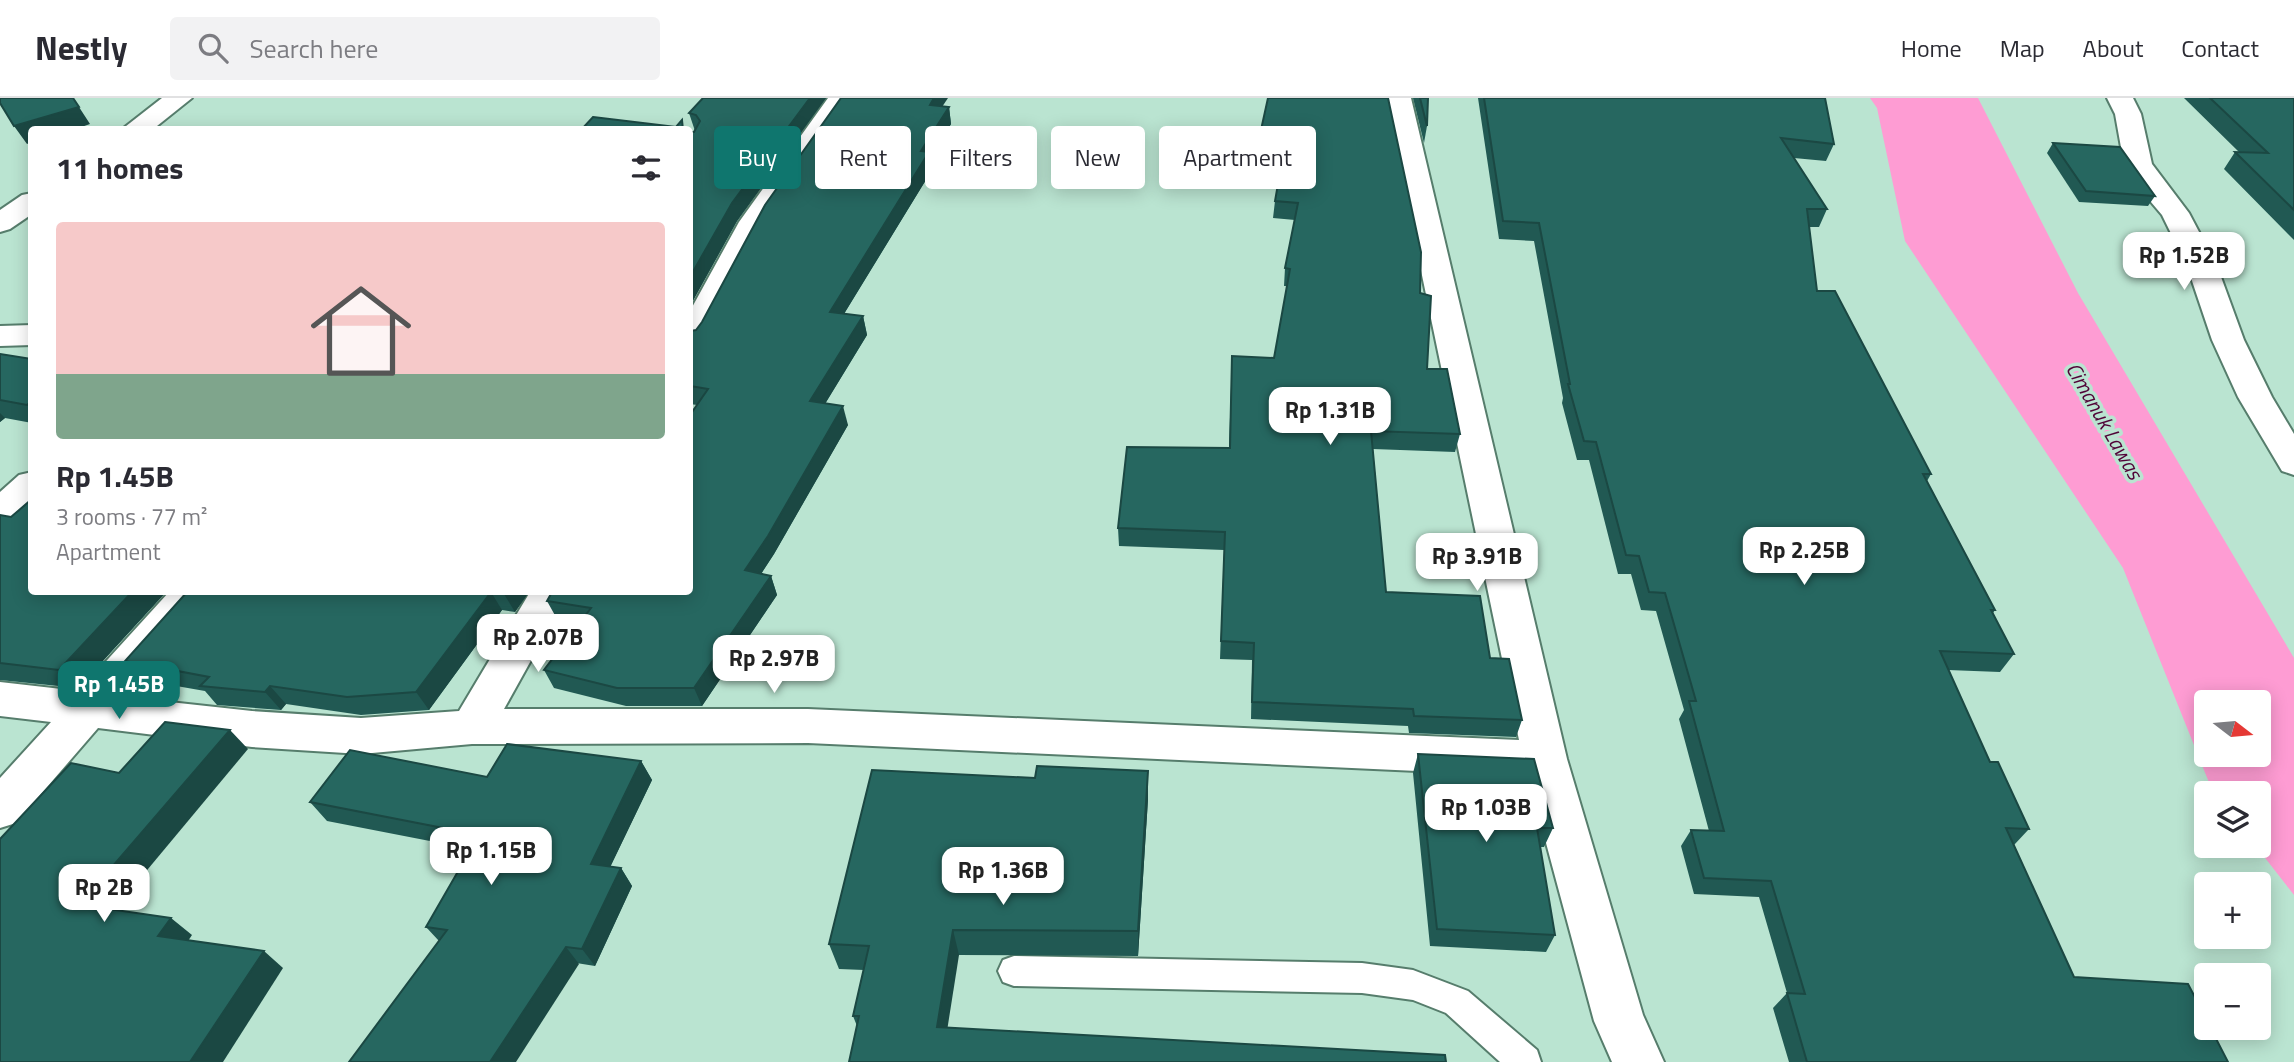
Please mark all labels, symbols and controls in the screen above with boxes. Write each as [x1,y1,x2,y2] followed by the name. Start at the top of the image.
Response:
[170,17,660,80] search box
[35,23,128,73] text: Nestly
[194,29,232,67] icon: search
[250,29,378,68] text: Search here
[1901,30,1962,66] text: Home
[2000,30,2045,66] text: Map
[2083,30,2143,66] text: About
[2181,30,2259,66] text: Contact
[714,126,801,189] chip: Buy
[815,126,911,189] chip: Rent
[925,126,1037,189] chip: Filters
[1051,126,1145,189] chip: New
[1159,126,1316,189] chip: Apartment
[56,145,183,191] text: 11 homes
[627,149,665,187] icon: filters
[2112,232,2256,292] pin: Rp 1.52B
[2139,237,2229,272] text: Rp 1.52B
[298,268,424,394] icon: home
[2058,356,2152,487] water label: Cimanuk Lawas
[1258,388,1402,447] pin: Rp 1.31B
[1285,392,1375,427] text: Rp 1.31B
[56,453,174,499] text: Rp 1.45B
[56,499,207,534] text: 3 rooms · 77 m²
[1732,528,1876,587] pin: Rp 2.25B
[1759,532,1849,567] text: Rp 2.25B
[1405,533,1549,593] pin: Rp 3.91B
[56,534,161,569] text: Apartment
[1432,538,1522,573] text: Rp 3.91B
[466,614,610,674] pin: Rp 2.07B
[493,619,583,654] text: Rp 2.07B
[702,636,846,695] pin: Rp 2.97B
[729,640,819,675] text: Rp 2.97B
[47,662,191,721] pin: Rp 1.45B
[74,666,164,701] text: Rp 1.45B
[2194,690,2272,766] north arrow
[2194,690,2271,1040] map controls
[2194,781,2271,858] button: layers
[1414,784,1558,844] pin: Rp 1.03B
[1441,789,1531,824] text: Rp 1.03B
[419,828,563,887] pin: Rp 1.15B
[446,832,536,867] text: Rp 1.15B
[931,848,1075,907] pin: Rp 1.36B
[958,852,1048,887] text: Rp 1.36B
[55,864,153,924] pin: Rp 2B
[75,869,133,904] text: Rp 2B
[2194,872,2271,949] button: +
[2194,963,2271,1040] button: −

